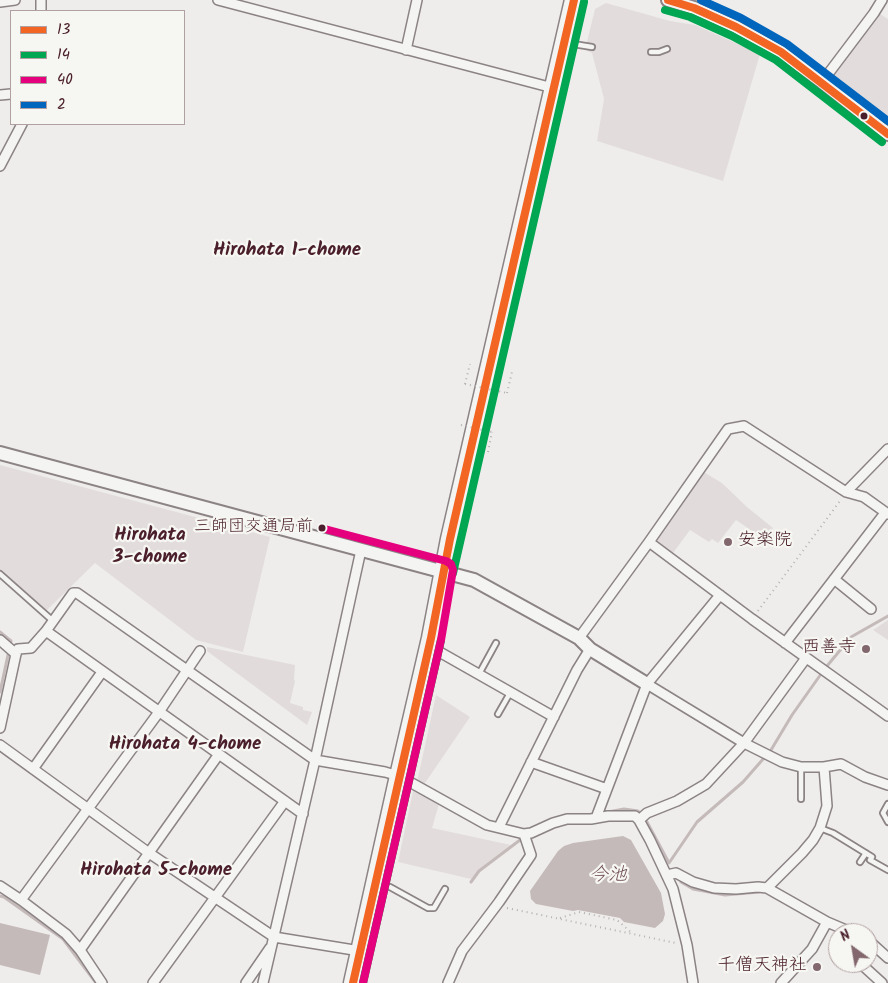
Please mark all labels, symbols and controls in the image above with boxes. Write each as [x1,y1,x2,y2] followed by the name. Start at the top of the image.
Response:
[10,10,185,125] legend
[57,18,70,42] text: 13
[57,43,70,67] text: 14
[57,68,73,92] text: 40
[57,93,66,117] text: 2
[859,111,869,121] unlabelled marker
[213,241,361,263] district label: Hirohata 1-chome
[194,518,313,538] place label: 三師団交通局前
[317,523,327,533] marker: 三師団交通局前
[113,526,187,570] district label: Hirohata 3-chome
[738,531,792,553] place label: 安楽院
[722,536,734,548] marker: 安楽院
[802,638,856,660] place label: 西善寺
[860,643,872,655] marker: 西善寺
[109,735,261,757] district label: Hirohata 4-chome
[80,861,232,883] district label: Hirohata 5-chome
[589,866,627,888] water label: 今池
[828,923,878,973] north arrow
[836,924,855,948] text: N
[717,956,807,978] place label: 千僧天神社
[811,961,823,973] marker: 千僧天神社

